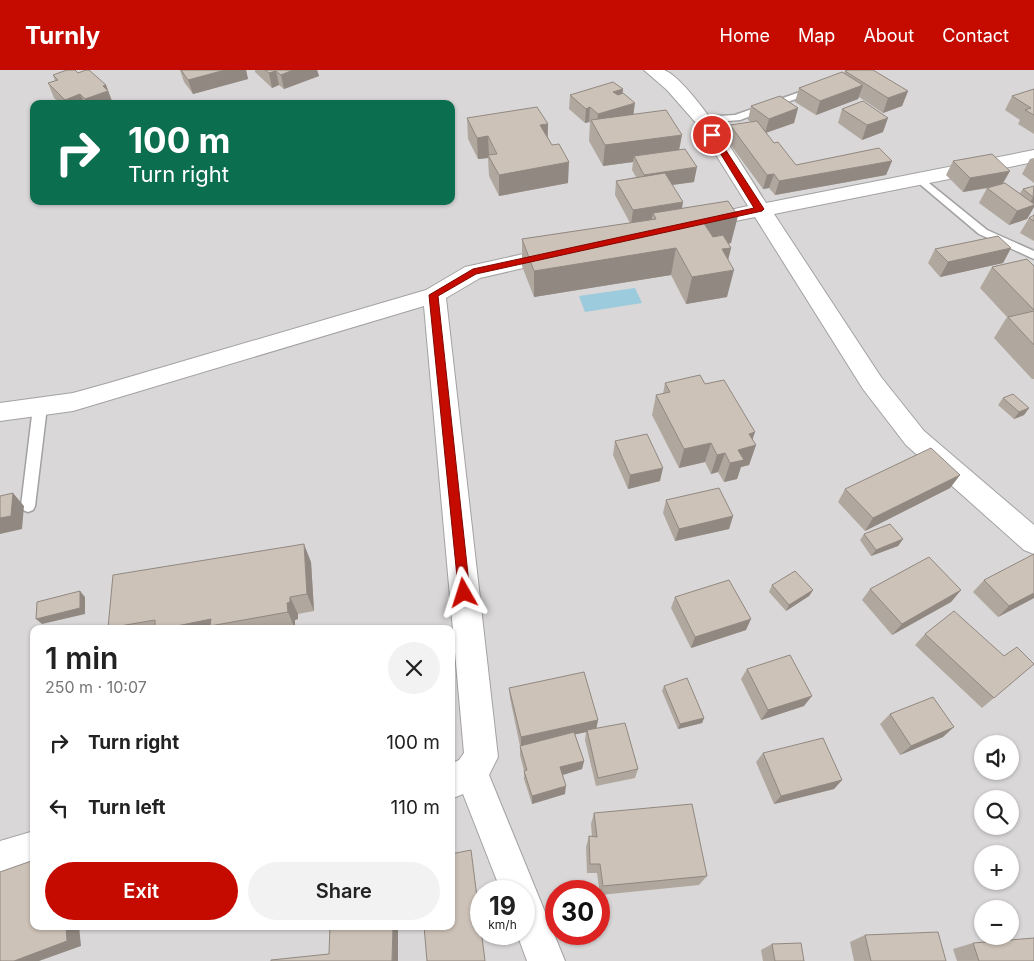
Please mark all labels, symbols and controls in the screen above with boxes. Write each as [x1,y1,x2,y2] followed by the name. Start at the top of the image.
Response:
[25,21,100,50] text: Turnly
[720,25,770,46] text: Home
[798,25,835,46] text: Map
[863,25,914,46] text: About
[942,25,1009,46] text: Contact
[691,114,733,156] pin
[128,119,231,161] text: 100 m
[45,120,110,185] icon: right
[698,121,726,149] icon: arrive
[128,161,229,187] text: Turn right
[437,566,489,618] position arrow
[45,640,118,676] text: 1 min
[388,642,440,694] button: close
[45,677,147,697] text: 250 m · 10:07
[45,729,73,757] icon: right
[88,731,179,754] text: Turn right
[386,731,440,754] text: 100 m
[974,735,1019,945] map controls
[974,735,1019,780] button: sound
[974,790,1019,835] button: search
[45,794,73,822] icon: left
[88,796,166,819] text: Turn left
[391,796,440,819] text: 110 m
[974,845,1019,890] button: +
[45,862,238,920] button: Exit
[248,862,440,920] button: Share
[545,880,610,945] speed limit sign: 30
[489,891,516,921] text: 19
[974,900,1019,945] button: −
[488,917,517,932] text: km/h

